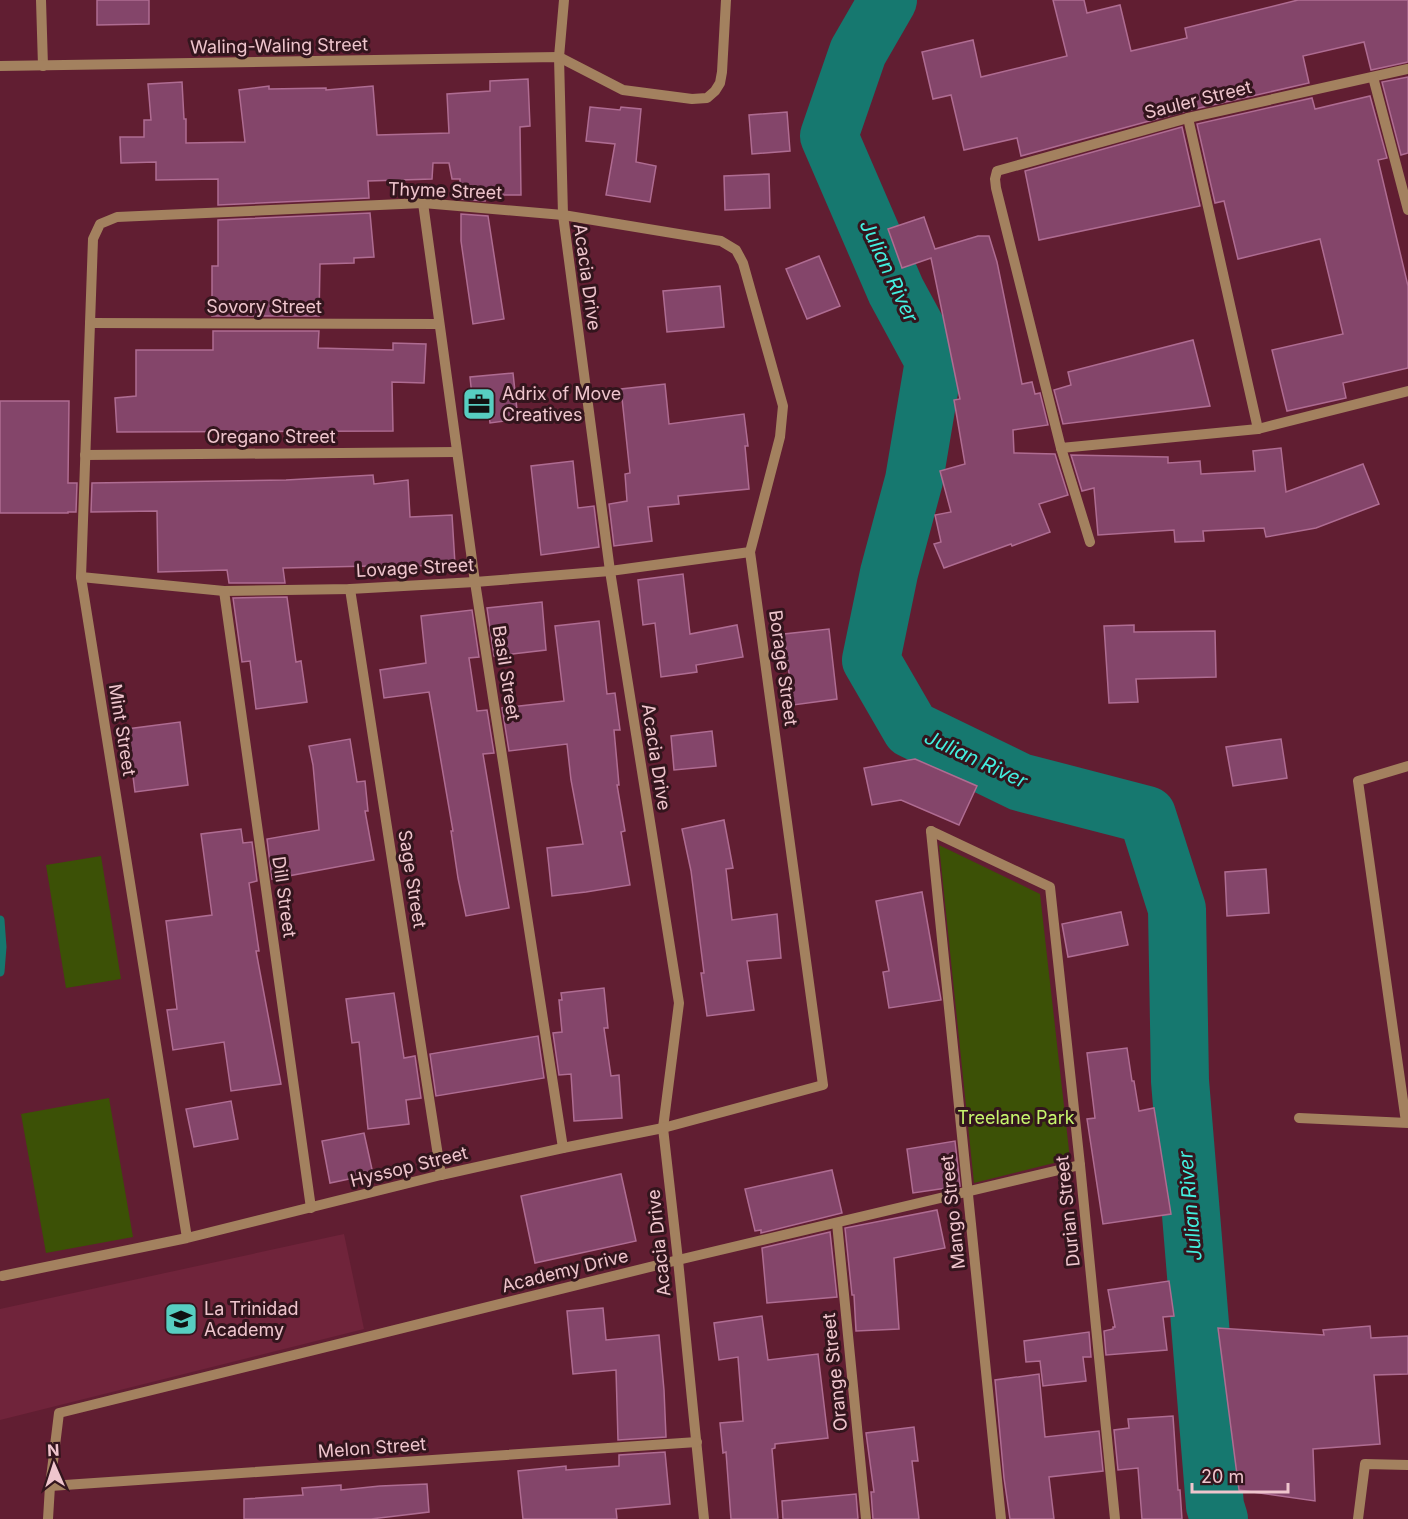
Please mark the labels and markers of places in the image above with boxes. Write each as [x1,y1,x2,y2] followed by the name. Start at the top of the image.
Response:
[502,383,621,425] place label: Adrix of Move Creatives
[461,386,497,422] office icon: Adrix of Move Creatives
[204,1298,299,1340] place label: La Trinidad Academy
[163,1301,199,1337] school or university icon: La Trinidad Academy

